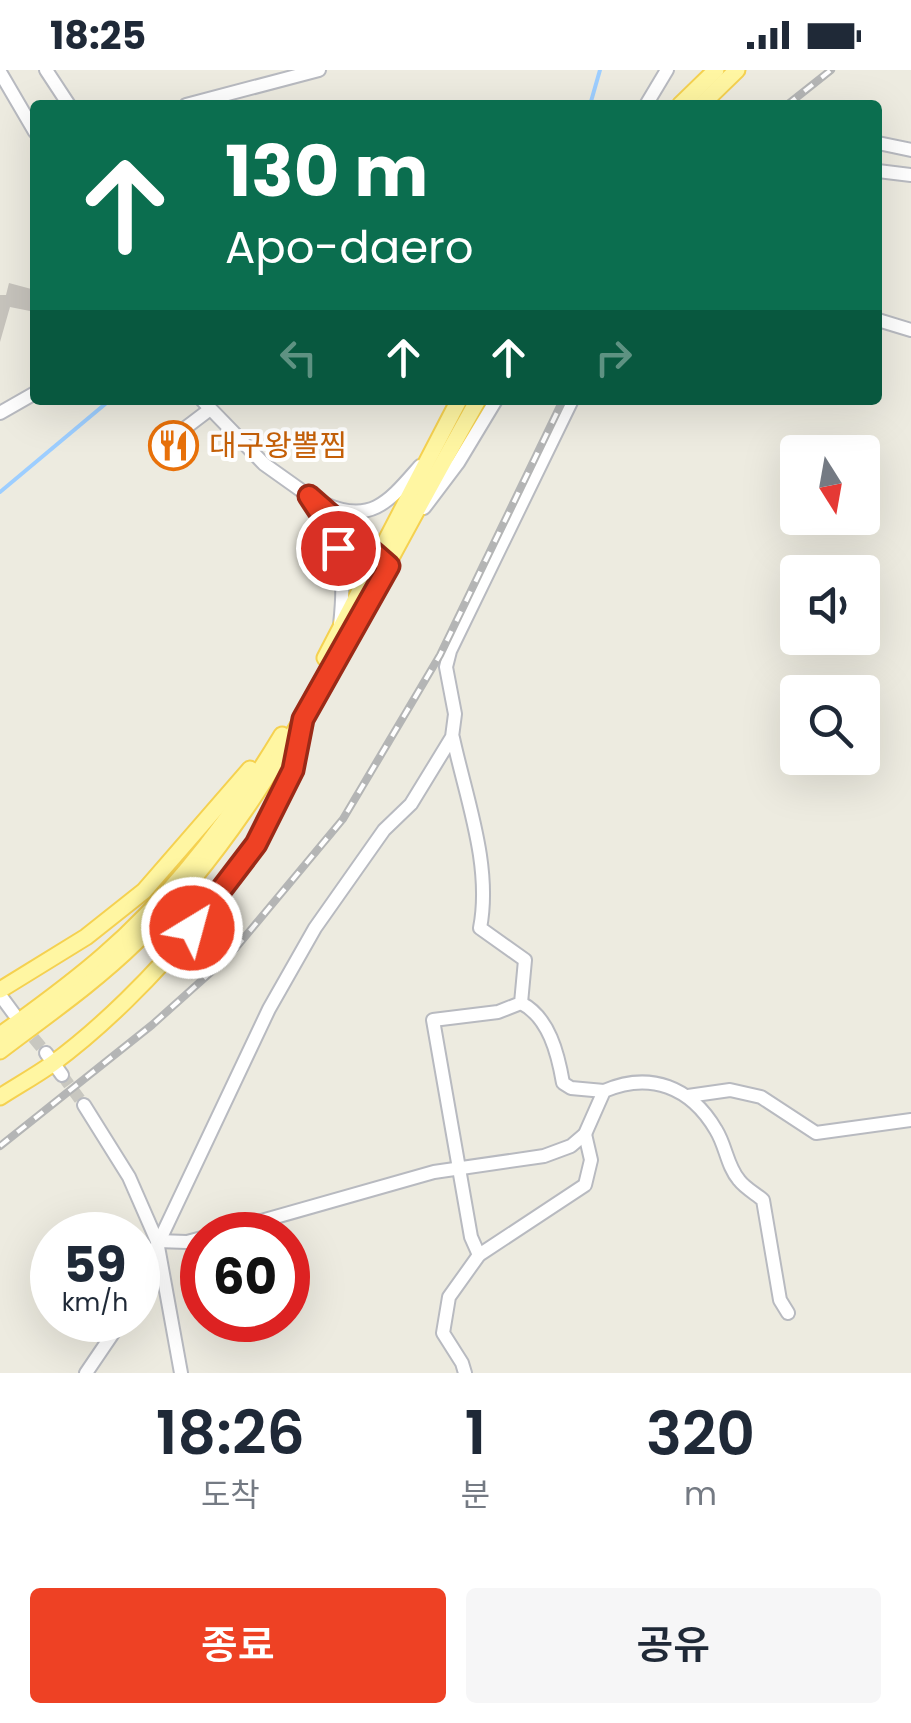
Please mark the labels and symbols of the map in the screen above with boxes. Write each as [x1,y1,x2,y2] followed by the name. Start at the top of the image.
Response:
[148,419,200,471] restaurant icon: 대구왕뽈찜
[209,424,347,467] place label: 대구왕뽈찜
[780,435,880,535] north arrow
[296,506,381,591] pin
[140,876,244,980] position arrow
[180,1212,310,1342] speed limit sign: 60

